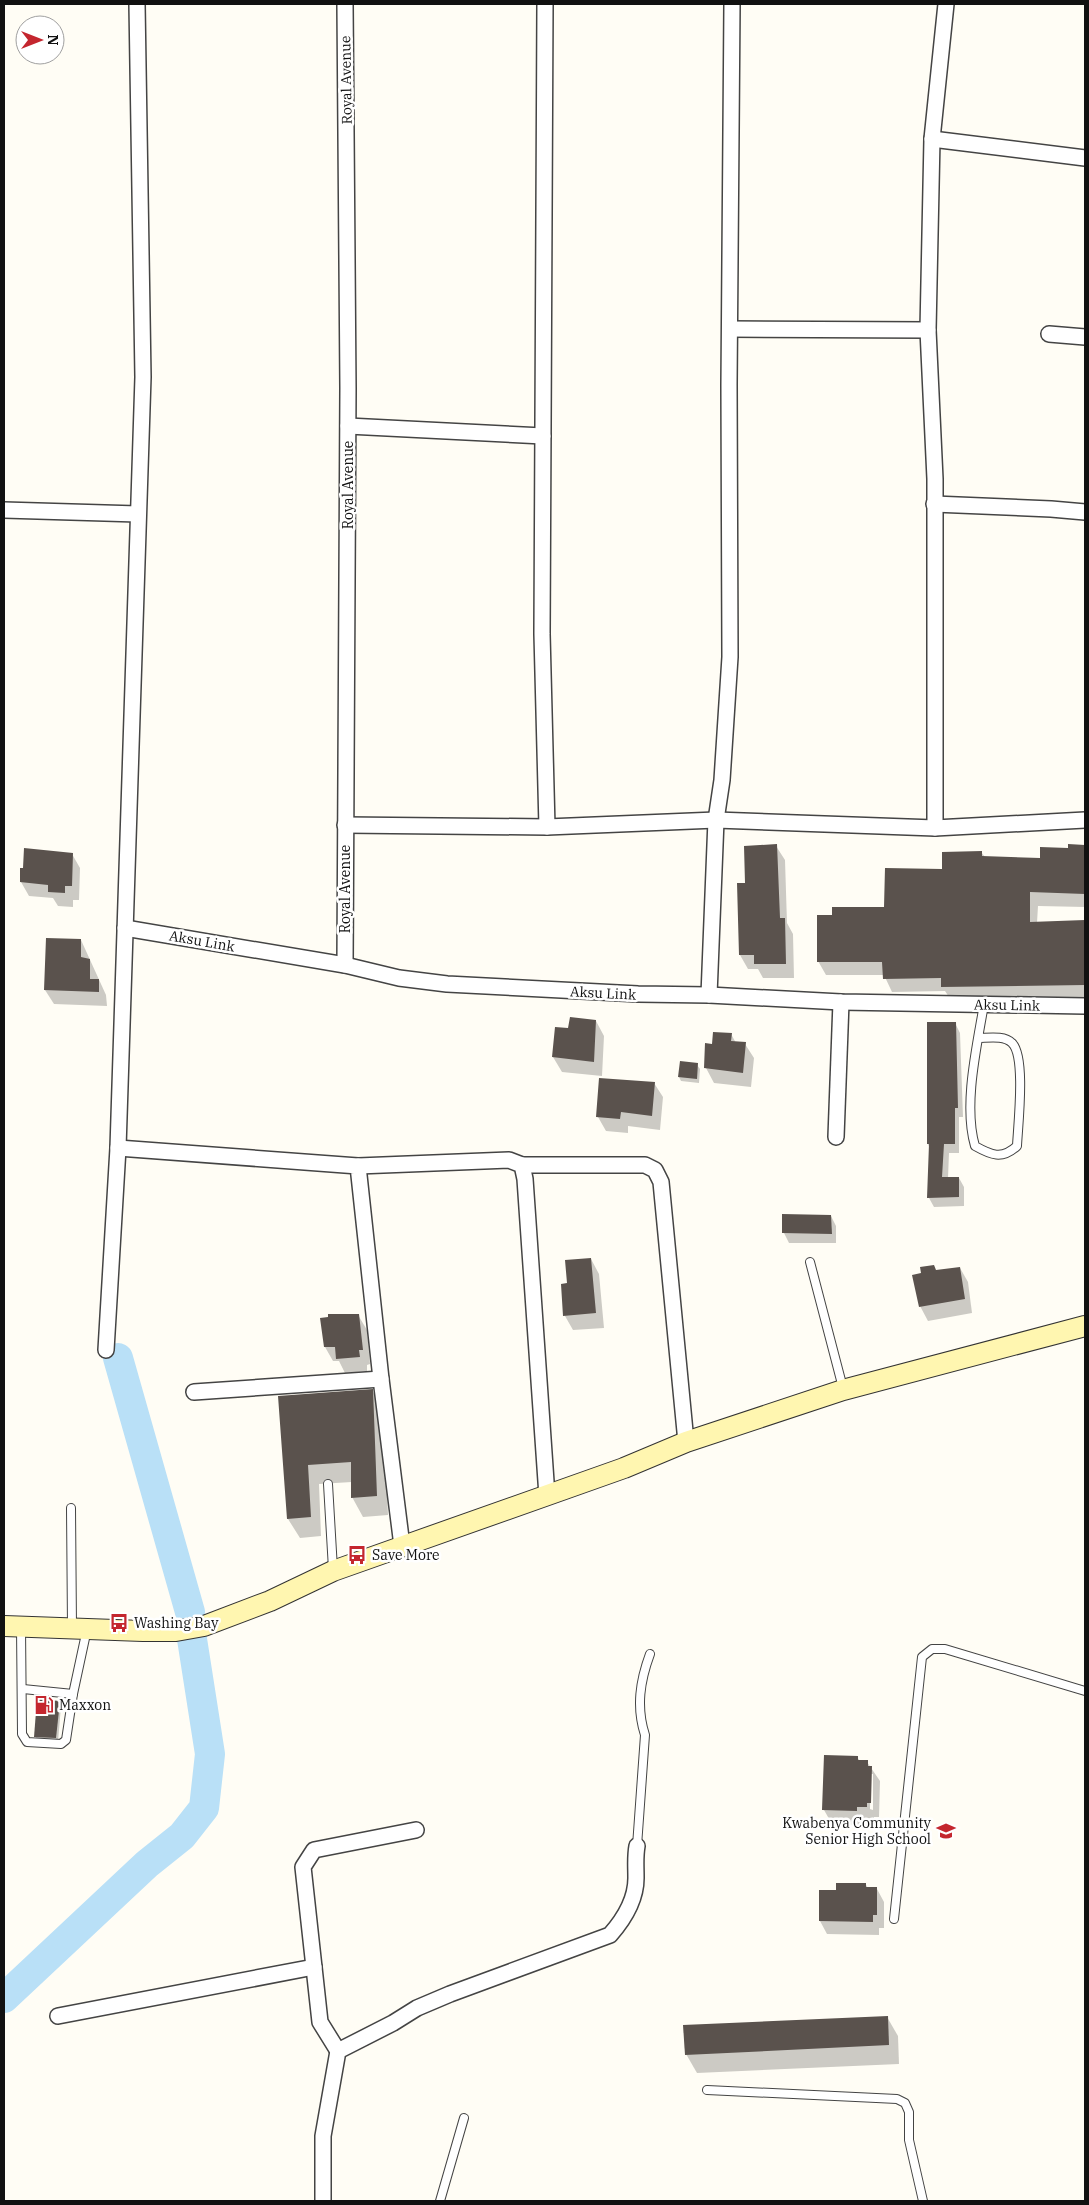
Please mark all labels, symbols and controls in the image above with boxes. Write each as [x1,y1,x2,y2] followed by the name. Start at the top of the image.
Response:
[15,15,65,65] north arrow
[44,34,62,46] text: N
[336,36,356,124] street label: Royal Avenue
[339,441,357,529] street label: Royal Avenue
[336,845,354,933] street label: Royal Avenue
[168,926,237,956] street label: Aksu Link
[569,982,637,1004] street label: Aksu Link
[974,995,1041,1015] street label: Aksu Link
[346,1544,368,1566] bus stop icon: Save More
[372,1546,440,1564] place label: Save More
[108,1612,130,1634] bus stop icon: Washing Bay
[134,1614,219,1632] place label: Washing Bay
[33,1694,55,1716] fuel station icon: Maxxon
[59,1696,111,1714] place label: Maxxon
[782,1814,932,1848] place label: Kwabenya Community Senior High School
[935,1820,957,1842] school or university icon: Kwabenya Community Senior High School

